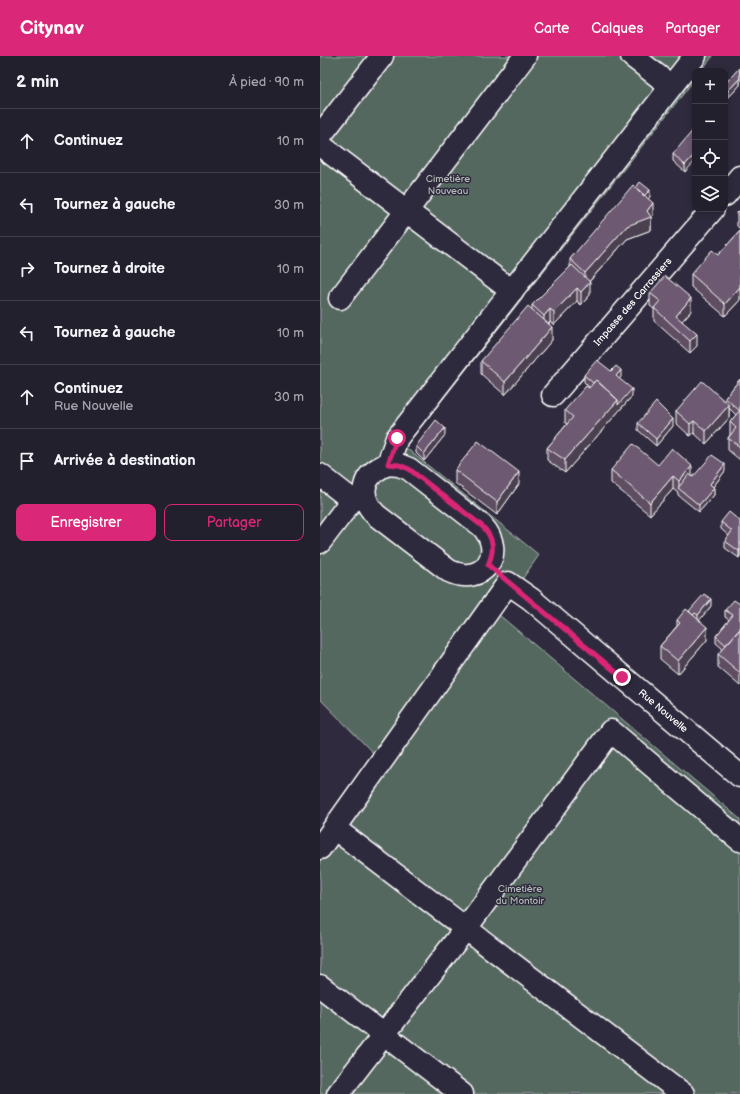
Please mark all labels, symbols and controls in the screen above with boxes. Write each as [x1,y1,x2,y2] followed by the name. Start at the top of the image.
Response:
[20,17,84,40] text: Citynav
[534,20,569,37] text: Carte
[591,20,643,37] text: Calques
[665,20,720,37] text: Partager
[692,68,728,212] map controls
[692,68,728,104] button: +
[16,72,59,92] text: 2 min
[229,74,304,90] text: À pied · 90 m
[692,104,728,140] button: −
[16,130,38,152] icon: ahead
[54,131,123,150] text: Continuez
[277,133,304,149] text: 10 m
[692,140,728,176] button: locate
[426,173,470,197] park label: Cimetière Nouveau
[692,176,728,212] button: layers
[16,194,38,216] icon: left
[54,195,175,214] text: Tournez à gauche
[274,197,304,213] text: 30 m
[591,255,675,349] street label: Impasse des Carrossiers
[16,258,38,280] icon: right
[54,259,165,278] text: Tournez à droite
[277,261,304,277] text: 10 m
[16,322,38,344] icon: left
[54,323,175,342] text: Tournez à gauche
[277,325,304,341] text: 10 m
[54,379,123,398] text: Continuez
[16,386,38,408] icon: ahead
[274,389,304,405] text: 30 m
[54,398,133,414] text: Rue Nouvelle
[388,429,406,447] route start
[16,450,38,472] icon: arrive
[54,451,196,470] text: Arrivée à destination
[16,504,156,541] button: Enregistrer
[164,504,304,541] button: Partager
[613,668,631,686] route end
[636,687,690,735] street label: Rue Nouvelle
[496,883,545,907] park label: Cimetière du Montoir

